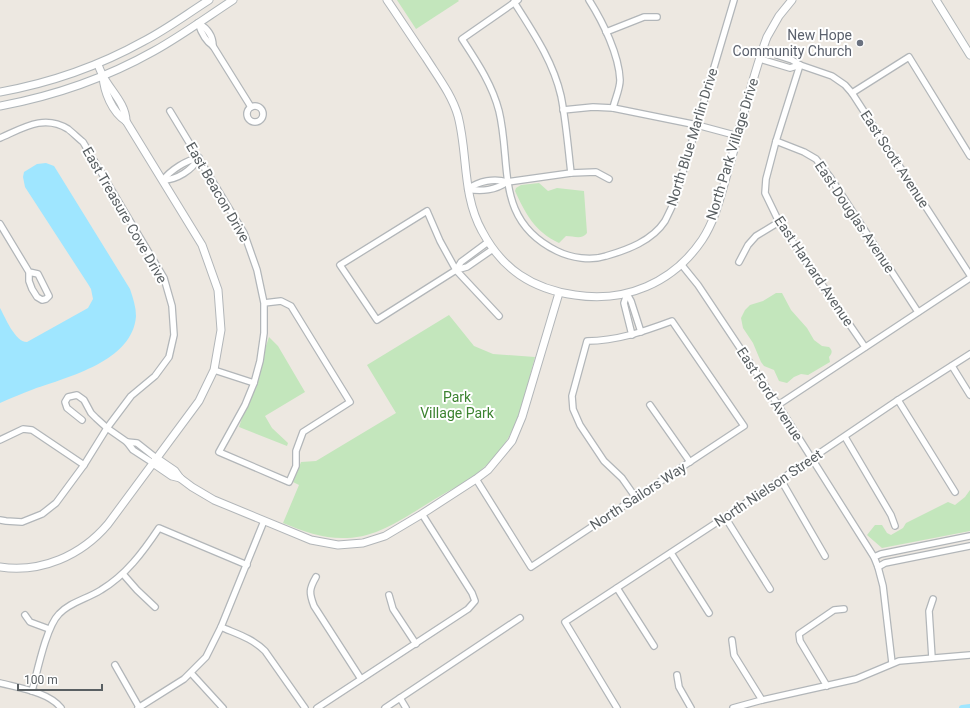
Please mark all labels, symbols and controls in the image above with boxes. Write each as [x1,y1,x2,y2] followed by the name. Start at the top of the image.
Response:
[733,27,852,59] place label: New Hope Community Church
[855,38,865,48] marker: New Hope Community Church
[663,66,721,208] street label: North Blue Marlin Drive
[703,76,761,222] street label: North Park Village Drive
[858,107,932,211] street label: East Scott Avenue
[183,139,253,245] street label: East Beacon Drive
[79,144,171,286] street label: East Treasure Cove Drive
[812,158,898,276] street label: East Douglas Avenue
[771,213,857,329] street label: East Harvard Avenue
[734,344,806,444] street label: East Ford Avenue
[420,389,495,421] park label: Park Village Park
[711,446,825,530] street label: North Nielson Street
[587,459,689,533] street label: North Sailors Way
[18,666,102,692] scale bar
[24,673,58,687] text: 100 m

